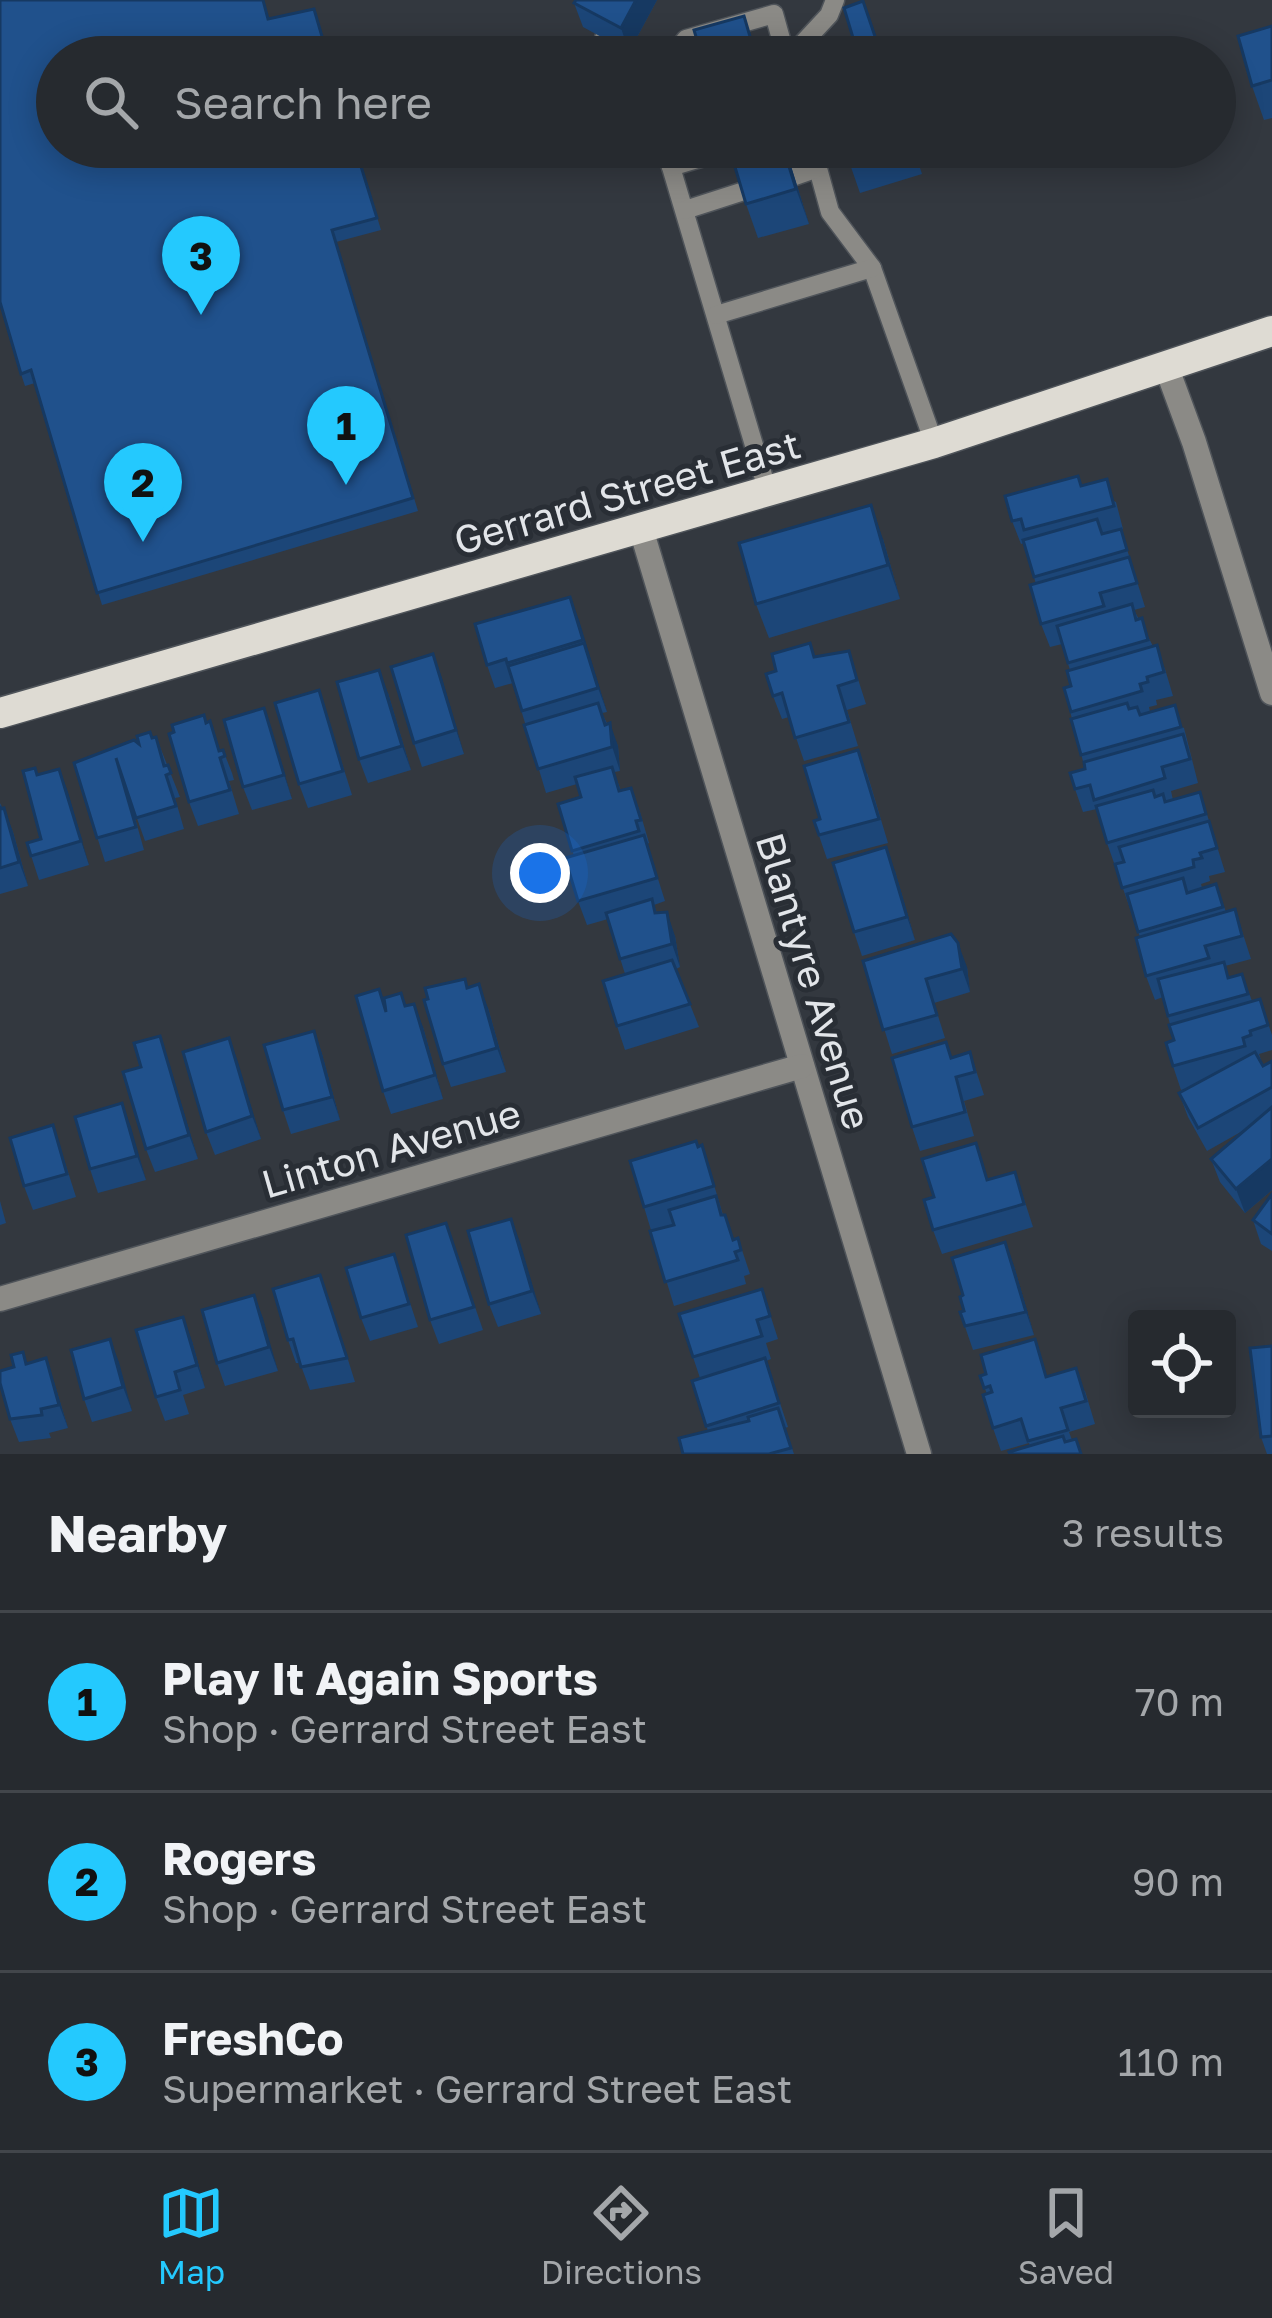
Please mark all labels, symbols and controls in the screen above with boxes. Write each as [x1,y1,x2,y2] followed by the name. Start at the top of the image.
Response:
[36,36,1236,168] search box
[78,69,144,135] icon: search
[174,75,432,129] text: Search here
[162,216,240,315] pin: 3
[307,386,385,485] pin: 1
[449,420,805,564] street label: Gerrard Street East
[104,443,182,542] pin: 2
[747,827,881,1135] street label: Blantyre Avenue
[510,843,570,903] your location
[256,1089,526,1207] street label: Linton Avenue
[1128,1310,1236,1418] map controls
[1128,1310,1236,1418] button: locate
[48,1502,227,1563] text: Nearby
[1062,1509,1224,1556] text: 3 results
[162,1651,598,1705] text: Play It Again Sports
[77,1678,97,1725] text: 1
[1135,1678,1224,1725] text: 70 m
[162,1705,647,1752] text: Shop · Gerrard Street East
[162,1831,317,1885] text: Rogers
[75,1858,99,1905] text: 2
[1132,1858,1224,1905] text: 90 m
[162,1885,647,1932] text: Shop · Gerrard Street East
[162,2011,344,2065] text: FreshCo
[75,2038,99,2085] text: 3
[1118,2038,1224,2085] text: 110 m
[162,2065,792,2112] text: Supermarket · Gerrard Street East
[158,2180,225,2291] tab: Map
[541,2180,702,2291] tab: Directions
[1018,2180,1114,2291] tab: Saved

